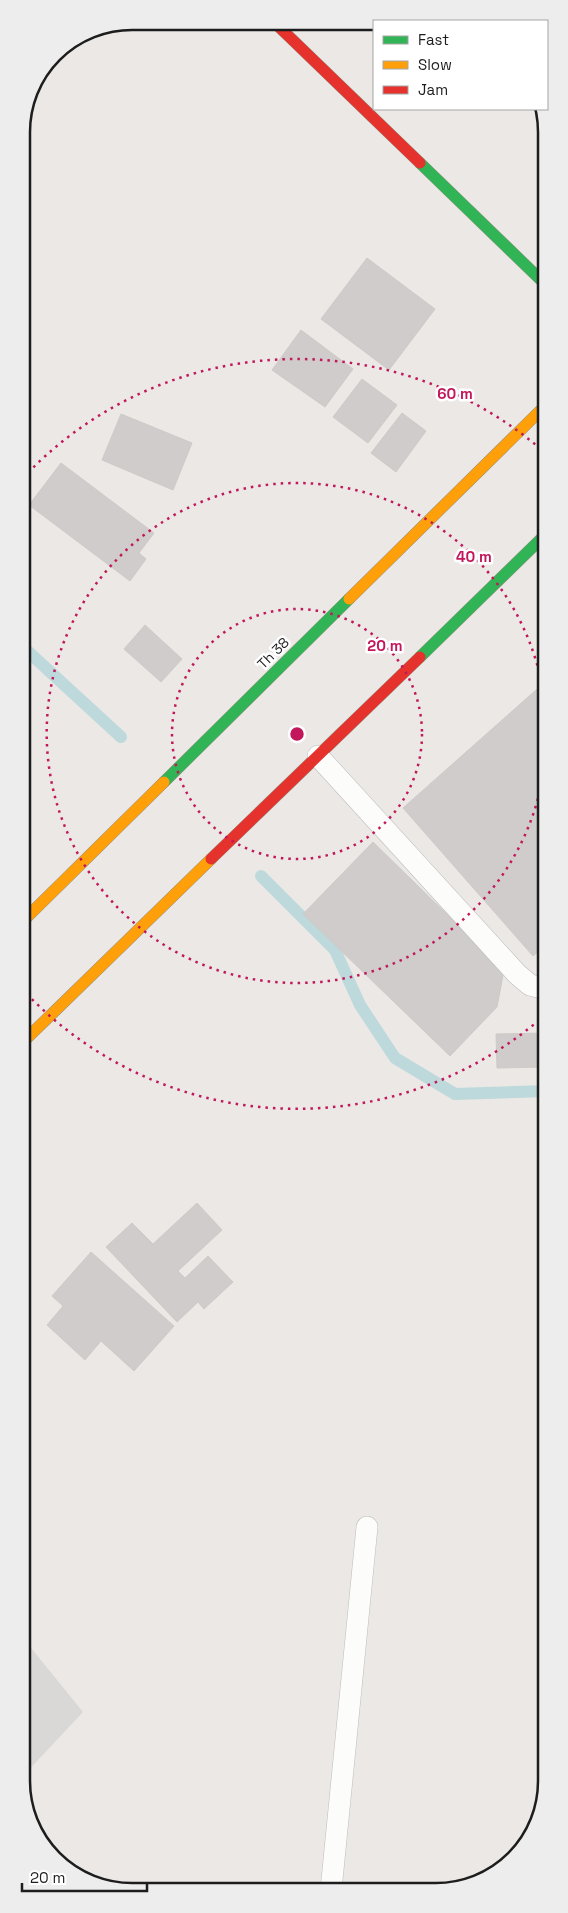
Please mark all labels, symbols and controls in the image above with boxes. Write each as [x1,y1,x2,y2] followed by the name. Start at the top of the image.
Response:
[373,20,548,110] legend
[418,30,449,49] text: Fast
[418,55,452,74] text: Slow
[418,80,448,99] text: Jam
[437,384,473,403] text: 60 m
[456,547,492,566] text: 40 m
[253,633,293,673] street label: Th 38
[367,636,403,655] text: 20 m
[288,725,306,743] centre of rings
[22,1860,148,1892] scale bar
[30,1868,65,1887] text: 20 m

